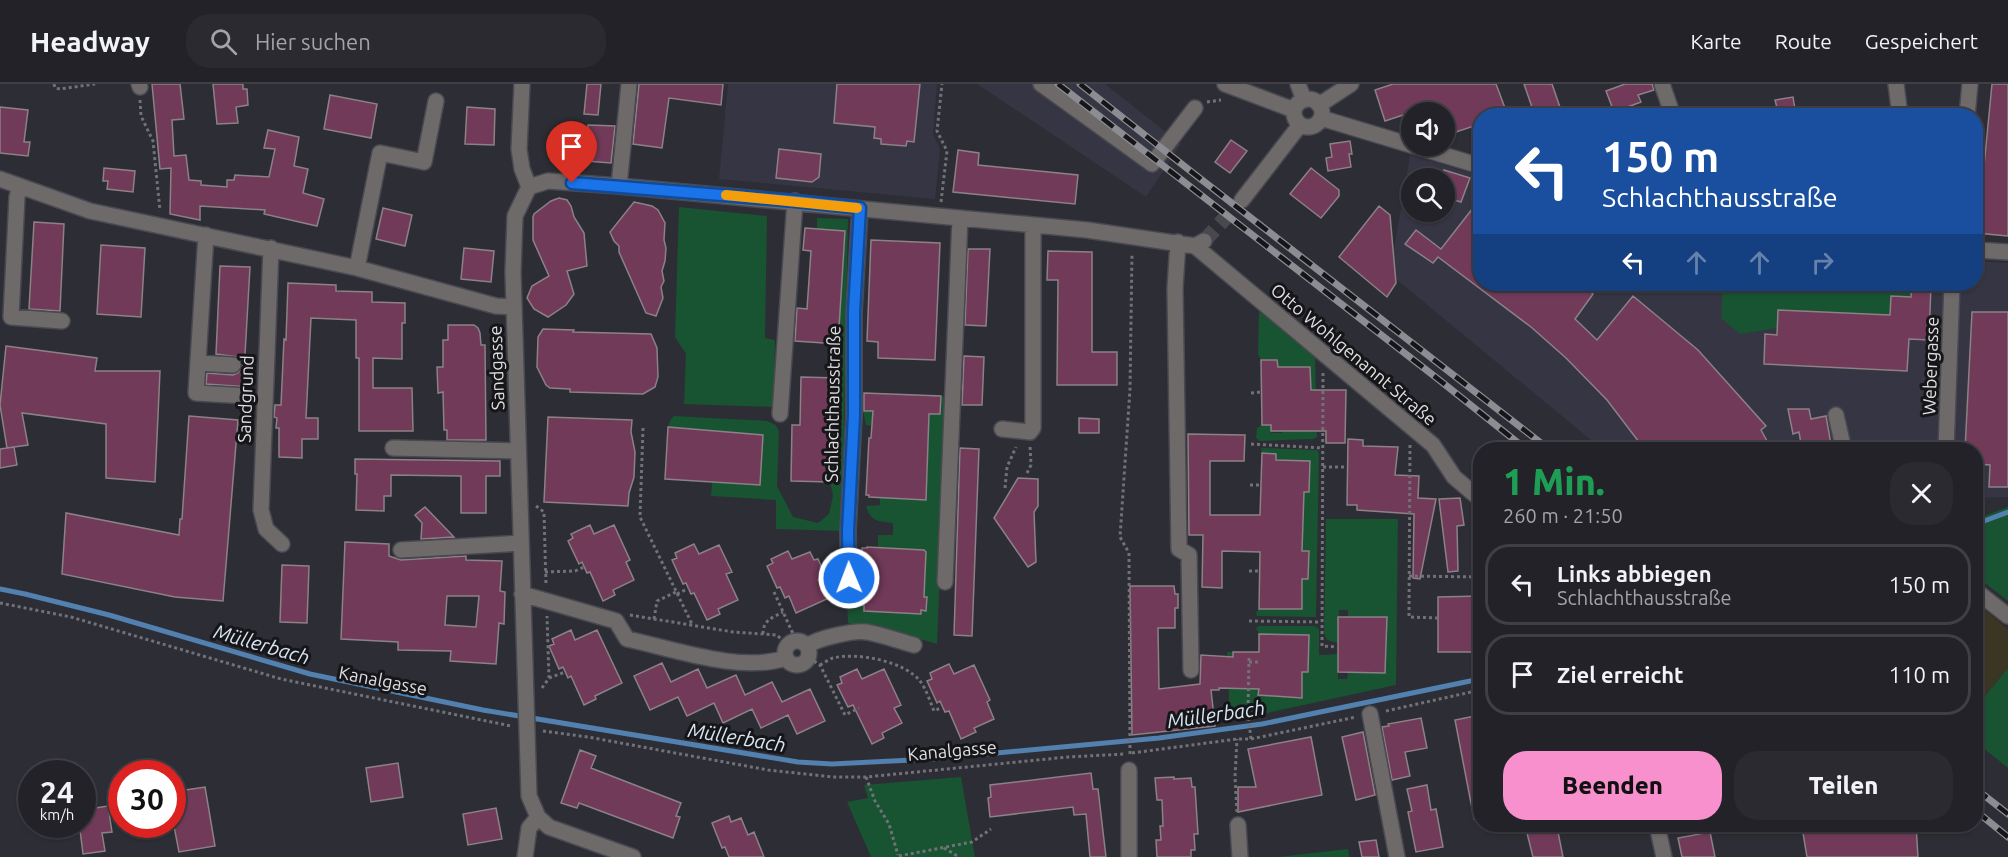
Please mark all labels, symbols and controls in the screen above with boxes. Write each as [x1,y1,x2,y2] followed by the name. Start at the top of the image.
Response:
[186,14,606,68] search box
[207,25,240,58] icon: search
[30,26,150,57] text: Headway
[255,29,371,54] text: Hier suchen
[1690,29,1742,53] text: Karte
[1775,29,1832,53] text: Route
[1865,29,1978,53] text: Gespeichert
[1401,102,1455,222] map controls
[1401,102,1455,156] button: sound
[546,121,597,183] pin
[555,130,588,163] icon: arrive
[1503,132,1581,210] icon: left
[1602,133,1719,180] text: 150 m
[1401,168,1455,222] button: search
[1602,182,1838,212] text: Schlachthausstraße
[1617,246,1650,279] icon: left
[1680,246,1713,279] icon: ahead
[1743,246,1776,279] icon: ahead
[1806,246,1839,279] icon: right
[1267,279,1441,429] street label: Otto Wohlgenannt Straße
[1918,316,1942,416] street label: Webergasse
[485,325,507,411] street label: Sandgasse
[821,325,843,483] street label: Schlachthausstraße
[233,355,257,443] street label: Sandgrund
[1503,461,1605,502] text: 1 Min.
[1890,462,1953,525] button: close
[1503,504,1623,527] text: 260 m · 21:50
[817,546,881,610] position arrow
[1557,561,1712,586] text: Links abbiegen
[1506,568,1539,601] icon: left
[1889,572,1950,597] text: 150 m
[1557,586,1732,609] text: Schlachthausstraße
[211,619,313,669] water label: Müllerbach
[1506,658,1539,691] icon: arrive
[337,662,429,698] street label: Kanalgasse
[1557,662,1684,687] text: Ziel erreicht
[1889,662,1950,687] text: 110 m
[1166,696,1266,732] water label: Müllerbach
[686,718,788,756] water label: Müllerbach
[906,736,998,764] street label: Kanalgasse
[1503,751,1722,820] button: Beenden
[1734,751,1953,820] button: Teilen
[108,760,186,838] speed limit sign: 30
[40,775,74,809] text: 24
[40,806,74,823] text: km/h

